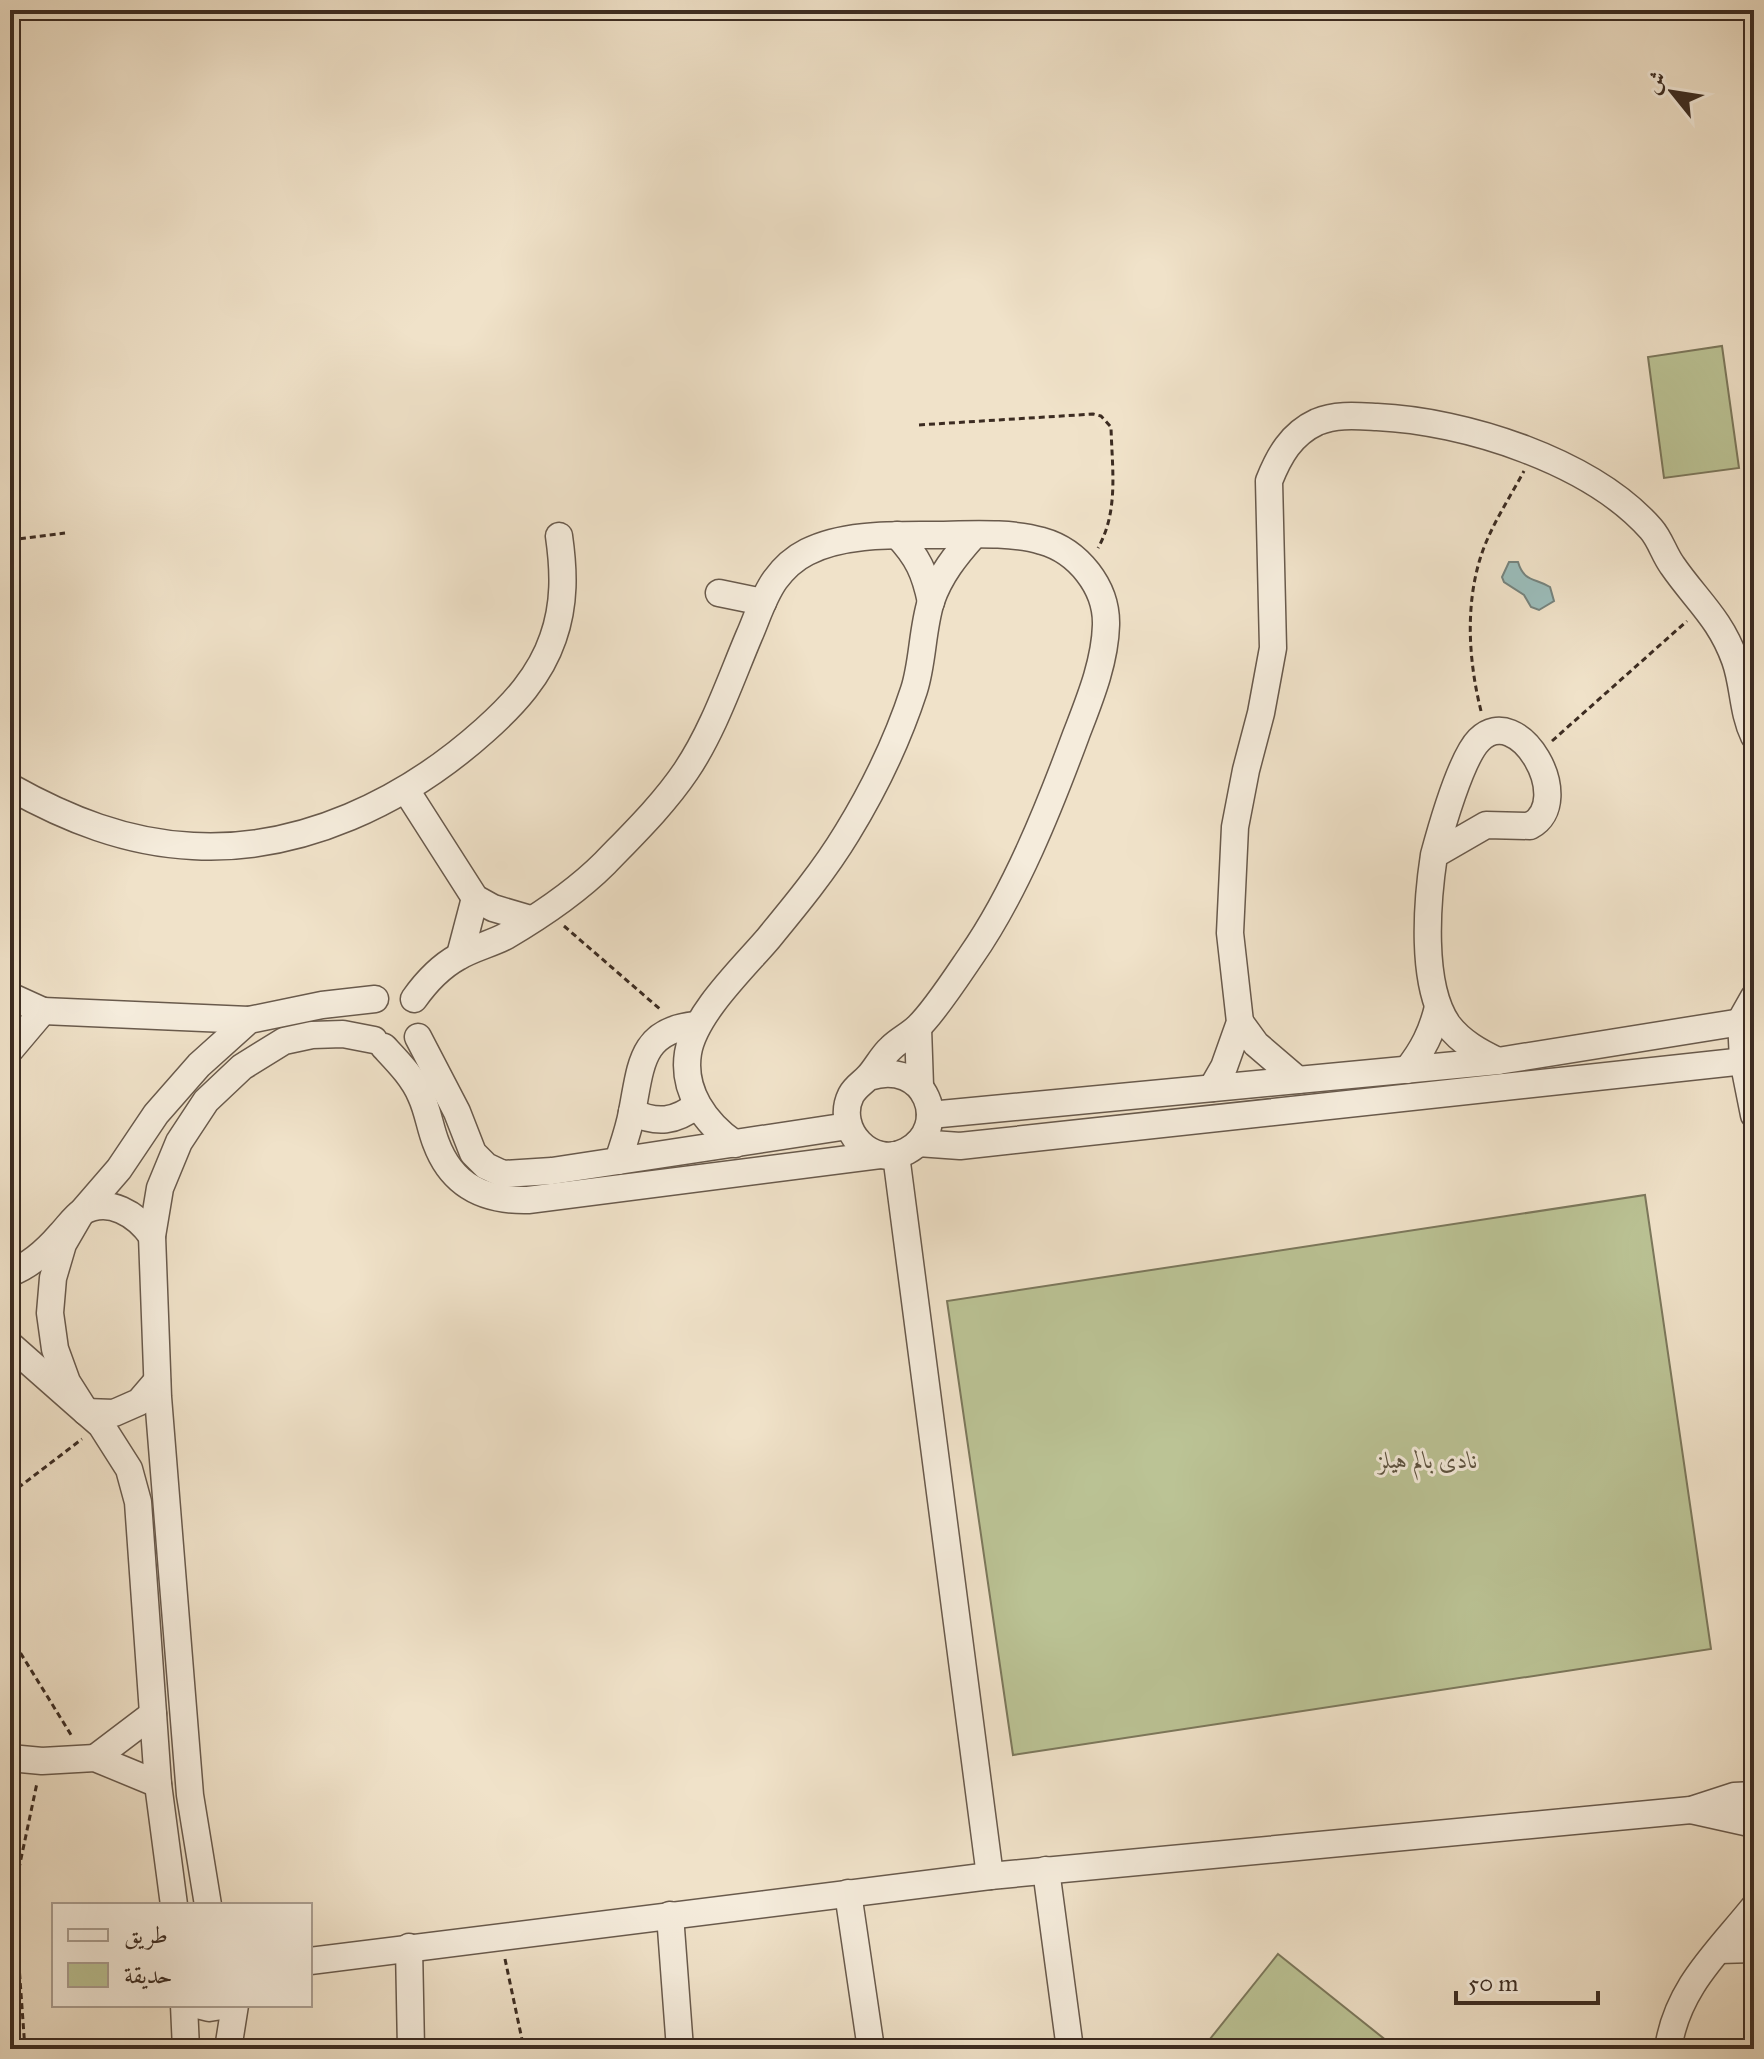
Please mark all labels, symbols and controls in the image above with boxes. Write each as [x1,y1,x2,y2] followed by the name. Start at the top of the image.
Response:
[1632,52,1712,132] north arrow
[1638,66,1672,98] text: ش
[1376,1445,1478,1481] park label: نادى بالم هيلز
[52,1903,312,2007] legend
[124,1920,168,1950] text: طريق
[1456,1955,1598,2005] scale bar
[124,1960,173,1990] text: حديقة
[1468,1968,1518,1998] text: 50 m

